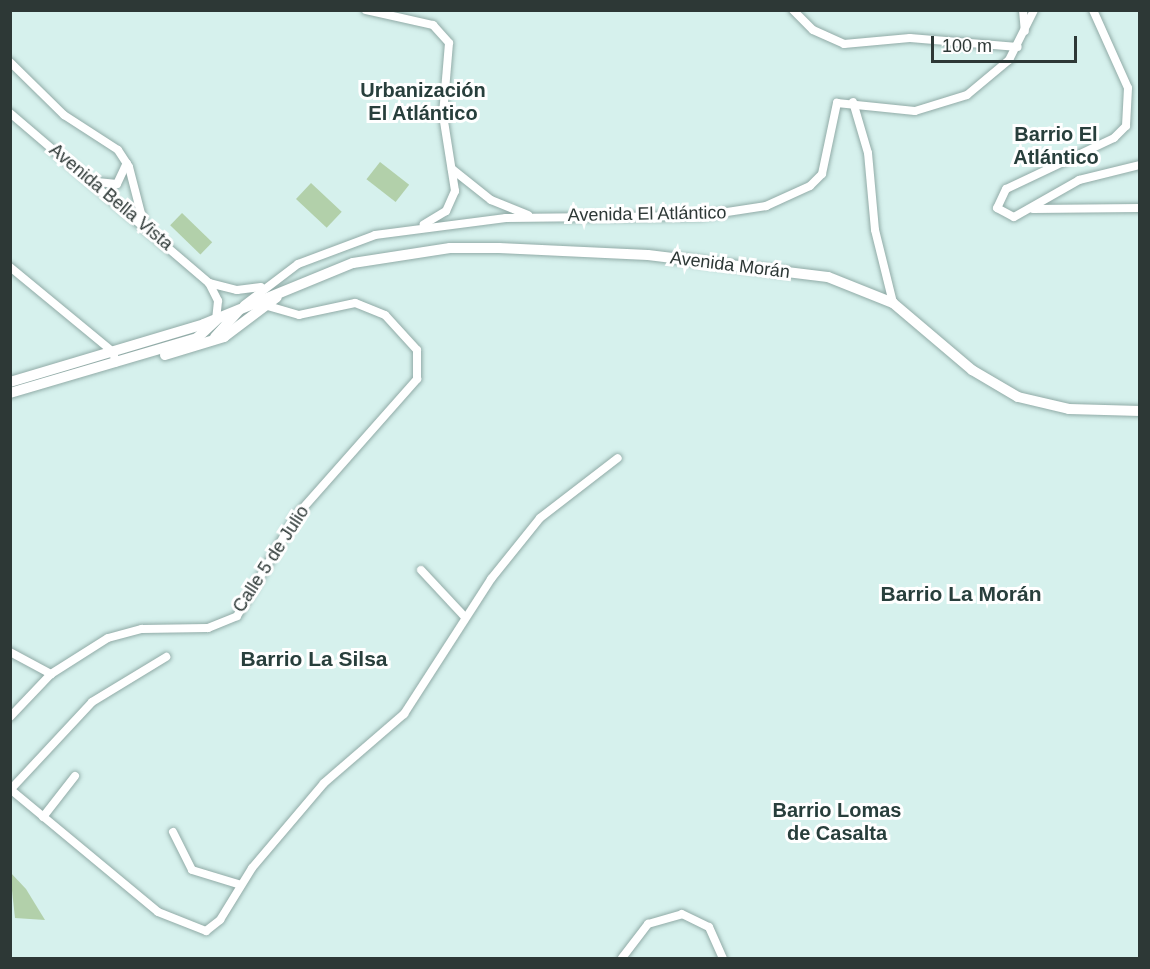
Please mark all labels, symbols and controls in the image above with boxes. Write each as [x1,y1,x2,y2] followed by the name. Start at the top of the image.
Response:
[934,24,1080,62] scale bar
[942,36,992,56] text: 100 m
[360,79,486,126] district label: Urbanización El Atlántico
[1013,123,1099,170] district label: Barrio El Atlántico
[45,139,177,255] street label: Avenida Bella Vista
[567,202,727,226] street label: Avenida El Atlántico
[669,247,791,283] street label: Avenida Morán
[228,502,314,616] street label: Calle 5 de Julio
[880,581,1042,607] district label: Barrio La Morán
[240,646,388,672] district label: Barrio La Silsa
[773,799,901,846] district label: Barrio Lomas de Casalta

